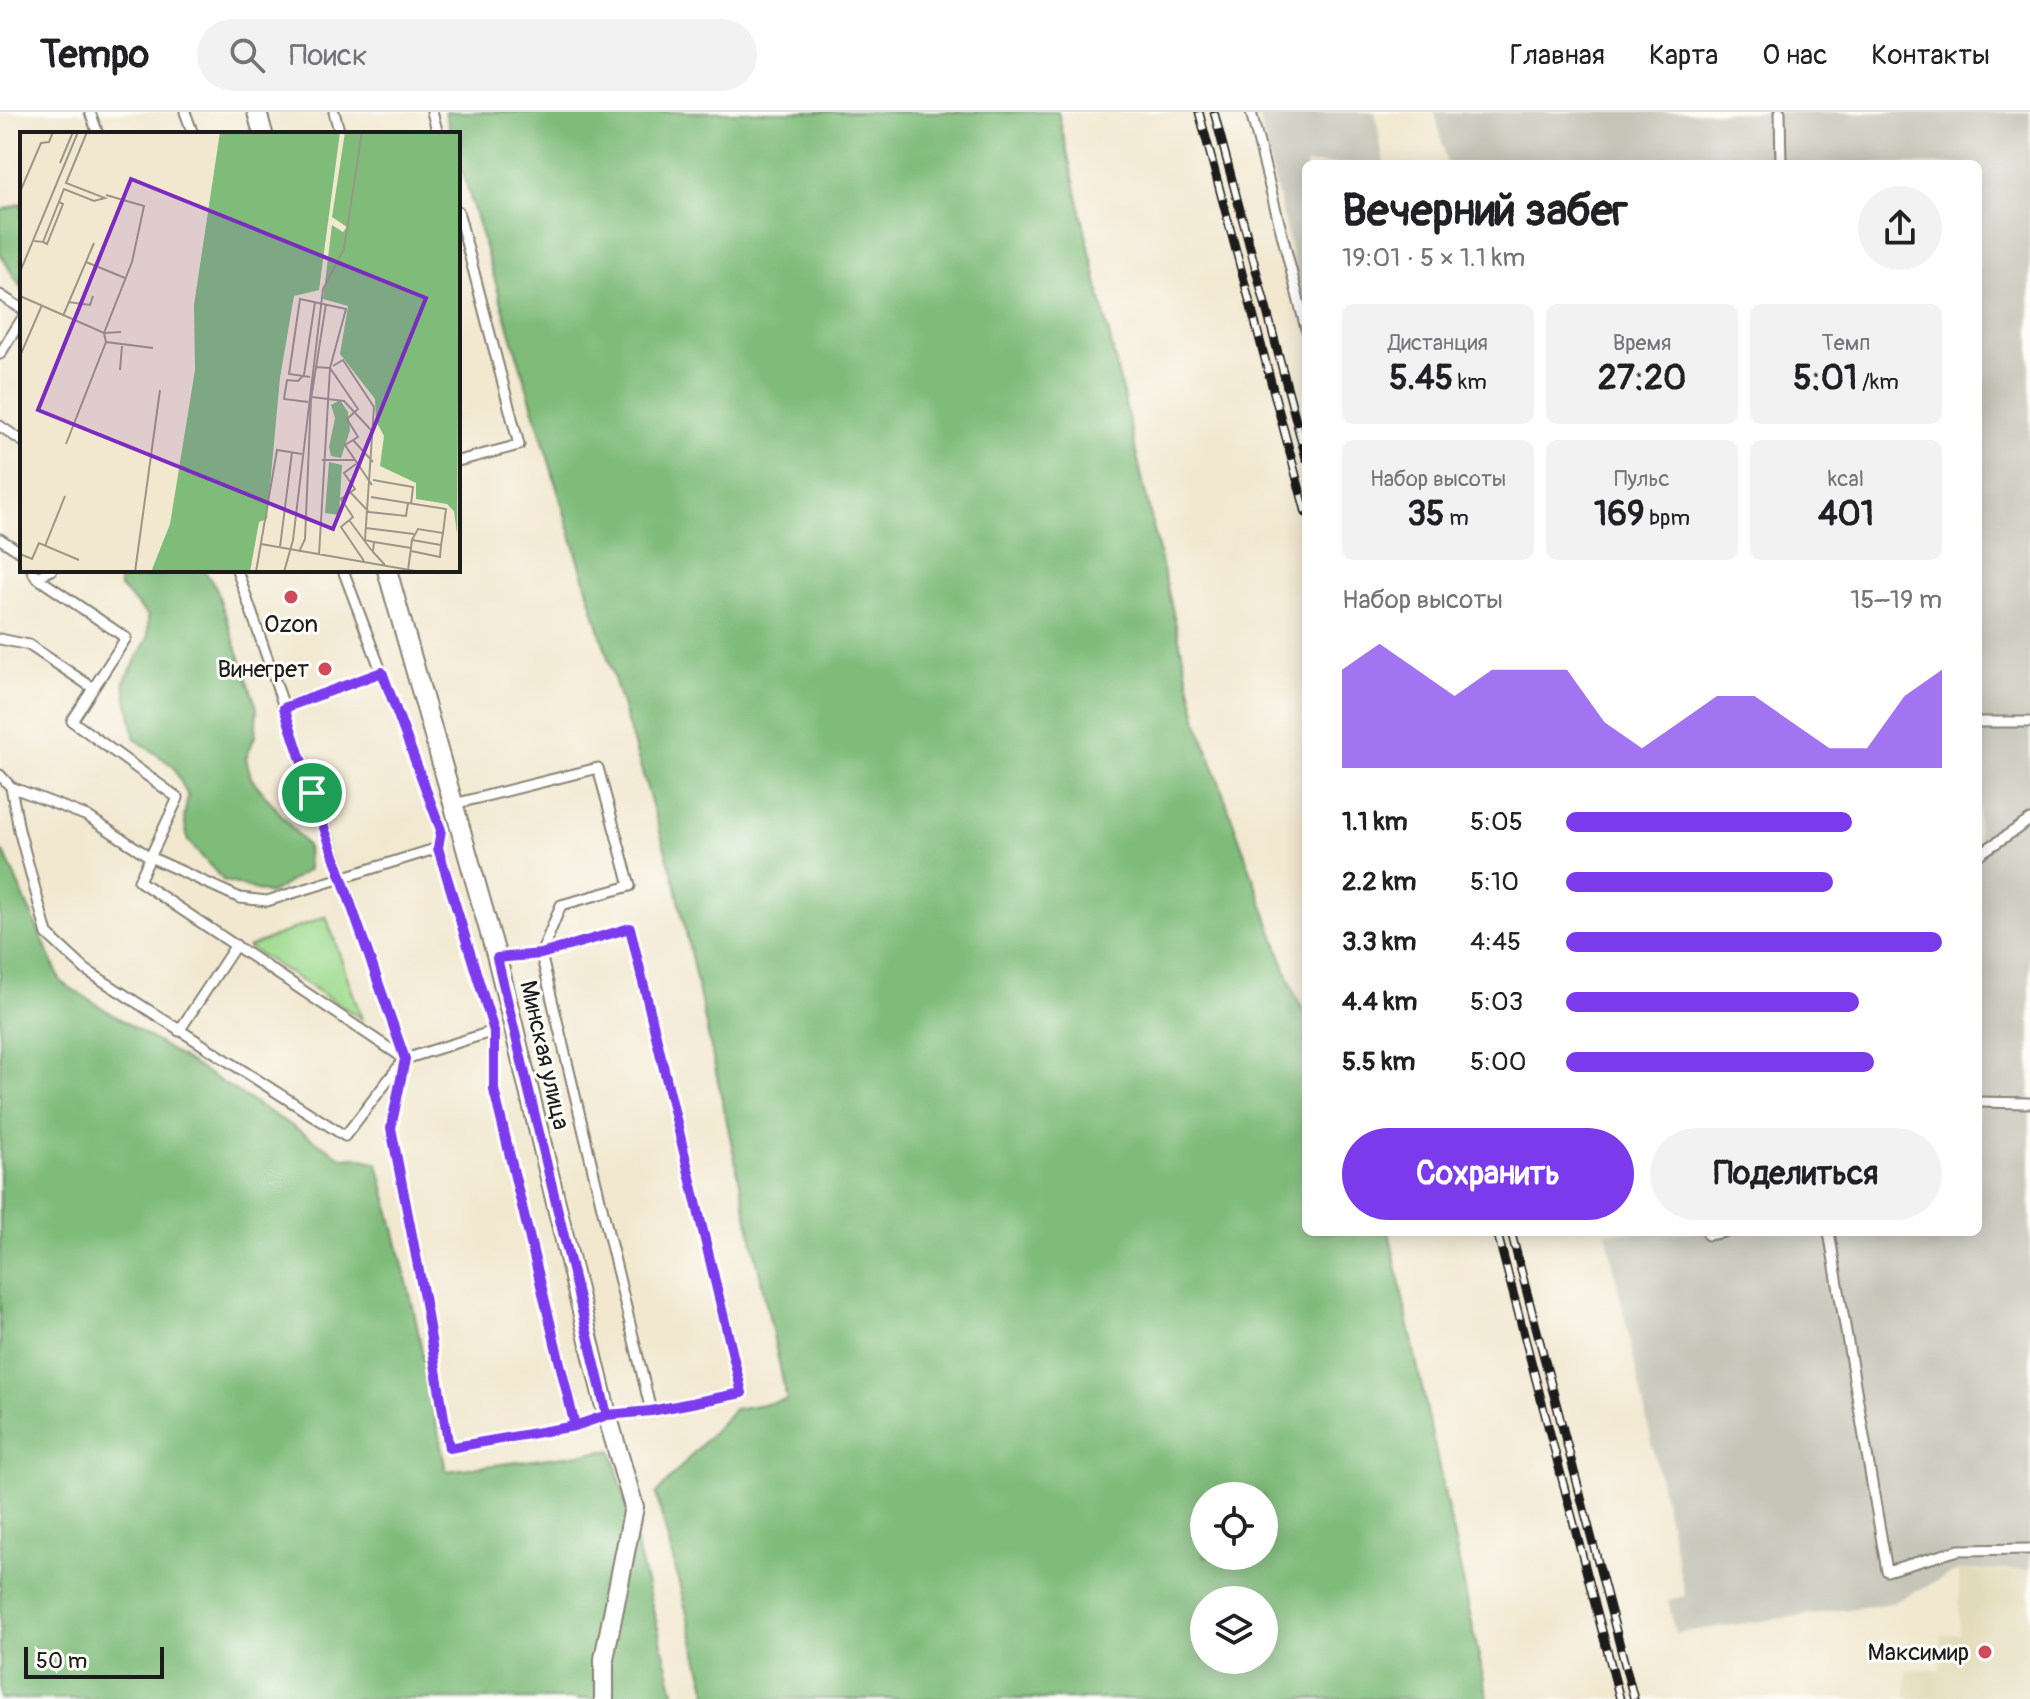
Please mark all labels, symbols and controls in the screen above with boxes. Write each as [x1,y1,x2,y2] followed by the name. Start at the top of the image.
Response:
[197,19,757,91] search box
[40,31,149,79] text: Tempo
[225,33,269,77] icon: search
[289,37,367,74] text: Поиск
[1510,38,1605,73] text: Главная
[1649,38,1718,73] text: Карта
[1762,38,1827,73] text: О нас
[1871,38,1990,73] text: Контакты
[20,132,460,572] inset map
[1342,184,1628,239] text: Вечерний забег
[1858,186,1942,270] button: share
[1342,242,1525,274] text: 19:01 · 5 × 1.1 km
[1388,329,1488,357] text: Дистанция
[1613,329,1671,357] text: Время
[1822,329,1870,357] text: Темп
[1389,357,1453,400] text: 5.45
[1598,357,1686,400] text: 27:20
[1793,357,1857,400] text: 5:01
[1453,368,1487,396] text: km
[1857,368,1899,396] text: /km
[1370,465,1506,493] text: Набор высоты
[1614,465,1670,493] text: Пульс
[1828,465,1864,493] text: kcal
[1407,493,1445,536] text: 35
[1594,493,1645,536] text: 169
[1818,493,1874,536] text: 401
[1445,504,1469,532] text: m
[1645,504,1690,532] text: bpm
[1342,584,1503,616] text: Набор высоты
[1850,584,1942,616] text: 15–19 m
[282,588,300,606] marker: Ozon
[264,610,318,639] place label: Ozon
[218,655,309,684] place label: Винегрет
[316,660,334,678] marker: Винегрет
[278,759,346,827] pin
[290,771,334,815] icon: arrive
[1342,806,1408,838] text: 1.1 km
[1470,806,1523,838] text: 5:05
[1342,866,1416,898] text: 2.2 km
[1470,866,1519,898] text: 5:10
[1342,926,1416,958] text: 3.3 km
[1470,926,1521,958] text: 4:45
[513,978,576,1132] street label: Минская улица
[1342,986,1417,1018] text: 4.4 km
[1470,986,1523,1018] text: 5:03
[1342,1046,1415,1078] text: 5.5 km
[1470,1046,1527,1078] text: 5:00
[1342,1128,1634,1220] button: Сохранить
[1650,1128,1942,1220] button: Поделиться
[1190,1482,1278,1674] map controls
[1190,1482,1278,1570] button: locate
[1190,1586,1278,1674] button: layers
[1867,1638,1969,1667] place label: Максимир
[24,1643,164,1679] scale bar
[1976,1643,1994,1661] marker: Максимир
[36,1647,87,1675] text: 50 m

